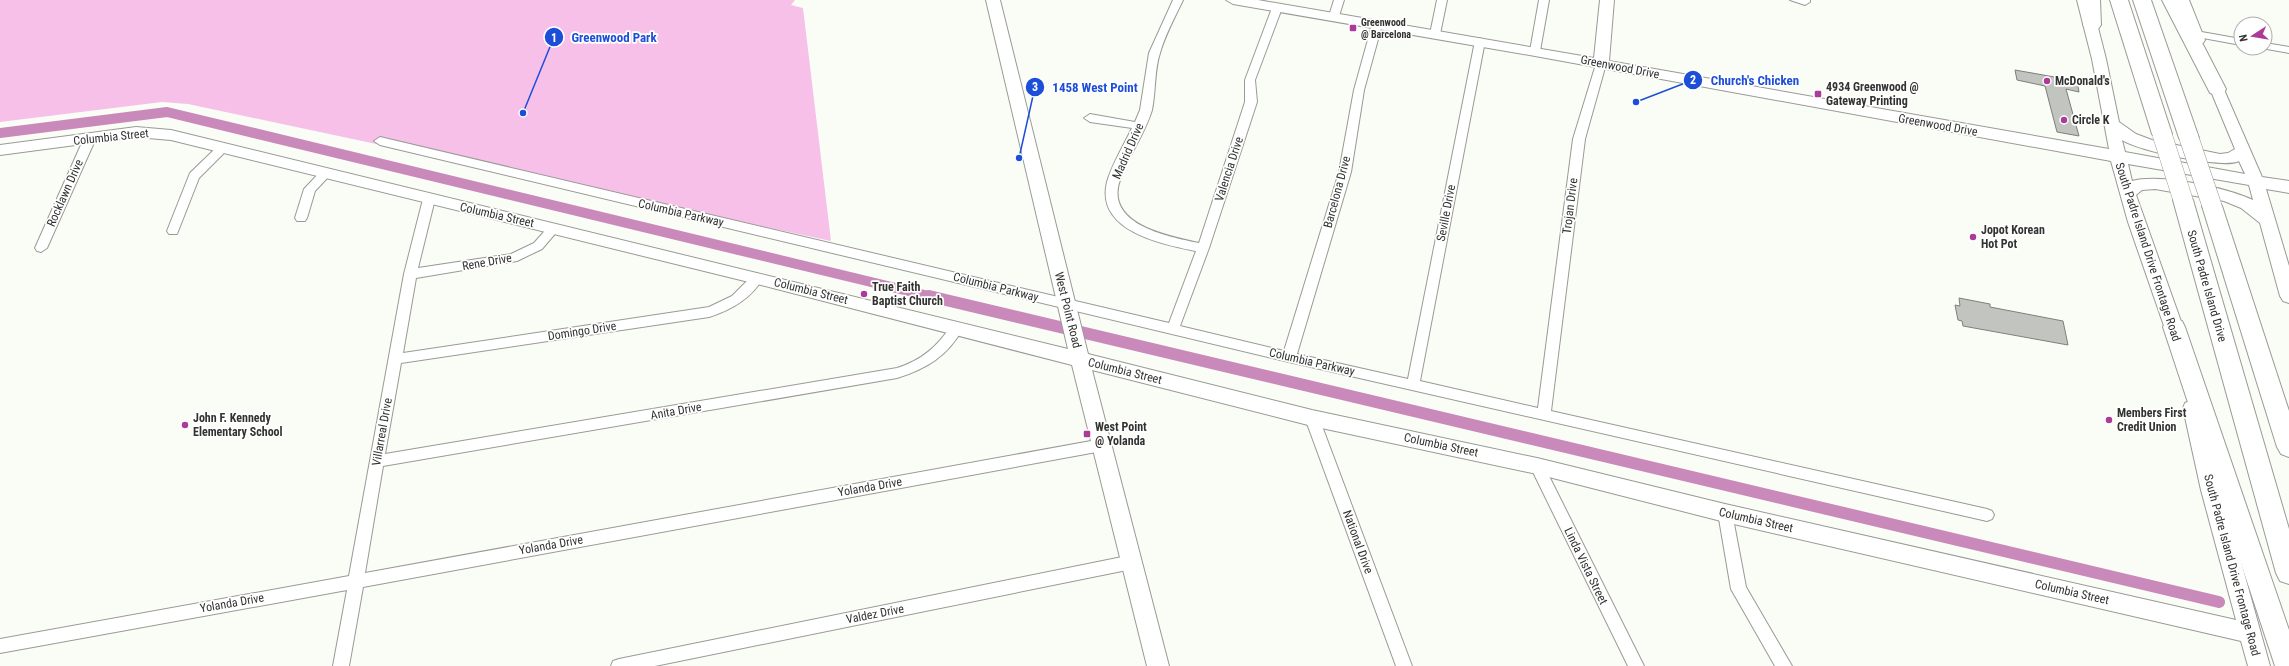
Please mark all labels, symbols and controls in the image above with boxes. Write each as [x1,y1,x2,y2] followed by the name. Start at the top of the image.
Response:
[2233,16,2273,56] north arrow
[1361,17,1411,40] place label: Greenwood @ Barcelona
[1348,23,1358,33] marker: Greenwood @ Barcelona
[544,25,665,50] callout: Greenwood Park
[571,30,657,45] text: Greenwood Park
[551,31,557,45] text: 1
[2237,33,2251,43] text: N
[1579,52,1661,82] street label: Greenwood Drive
[1683,67,1807,92] callout: Church's Chicken
[1690,73,1696,87] text: 2
[1711,73,1799,88] text: Church's Chicken
[2055,74,2110,88] place label: McDonald's
[1025,75,1146,100] callout: 1458 West Point
[2042,76,2052,86] marker: McDonald's
[1032,80,1038,94] text: 3
[1052,80,1138,95] text: 1458 West Point
[1826,80,1919,108] place label: 4934 Greenwood @ Gateway Printing
[1813,89,1823,99] marker: 4934 Greenwood @ Gateway Printing
[1897,111,1979,139] street label: Greenwood Drive
[2072,113,2110,127] place label: Circle K
[2059,115,2069,125] marker: Circle K
[1109,120,1147,181] street label: Madrid Drive
[73,126,150,148] street label: Columbia Street
[1212,135,1246,203] street label: Valencia Drive
[1321,154,1353,230] street label: Barcelona Drive
[44,157,86,229] street label: Rocklawn Drive
[2112,161,2184,343] street label: South Padre Island Drive Frontage Road
[1560,177,1580,235] street label: Trojan Drive
[1434,183,1458,243] street label: Seville Drive
[637,196,725,230] street label: Columbia Parkway
[459,200,536,230] street label: Columbia Street
[1981,223,2045,251] place label: Jopot Korean Hot Pot
[2184,228,2230,344] street label: South Padre Island Drive
[1968,232,1978,242] marker: Jopot Korean Hot Pot
[461,251,513,273] street label: Rene Drive
[952,270,1040,304] street label: Columbia Parkway
[1052,270,1084,350] street label: West Point Road
[773,275,850,307] street label: Columbia Street
[872,280,943,308] place label: True Faith Baptist Church
[859,289,869,299] marker: True Faith Baptist Church
[547,319,618,343] street label: Domingo Drive
[1268,345,1356,379] street label: Columbia Parkway
[1087,355,1164,387] street label: Columbia Street
[369,397,395,467] street label: Villarreal Drive
[649,400,703,422] street label: Anita Drive
[2117,406,2187,434] place label: Members First Credit Union
[193,411,283,439] place label: John F. Kennedy Elementary School
[2104,415,2114,425] marker: Members First Credit Union
[180,420,190,430] marker: John F. Kennedy Elementary School
[1095,420,1147,448] place label: West Point @ Yolanda
[1082,429,1092,439] marker: West Point @ Yolanda
[1403,430,1480,460] street label: Columbia Street
[2201,473,2263,657] street label: South Padre Island Drive Frontage Road
[837,474,903,500] street label: Yolanda Drive
[1718,505,1795,535] street label: Columbia Street
[1340,508,1376,576] street label: National Drive
[1561,525,1611,607] street label: Linda Vista Street
[518,532,584,558] street label: Yolanda Drive
[2034,577,2111,607] street label: Columbia Street
[199,590,265,616] street label: Yolanda Drive
[845,601,905,626] street label: Valdez Drive

